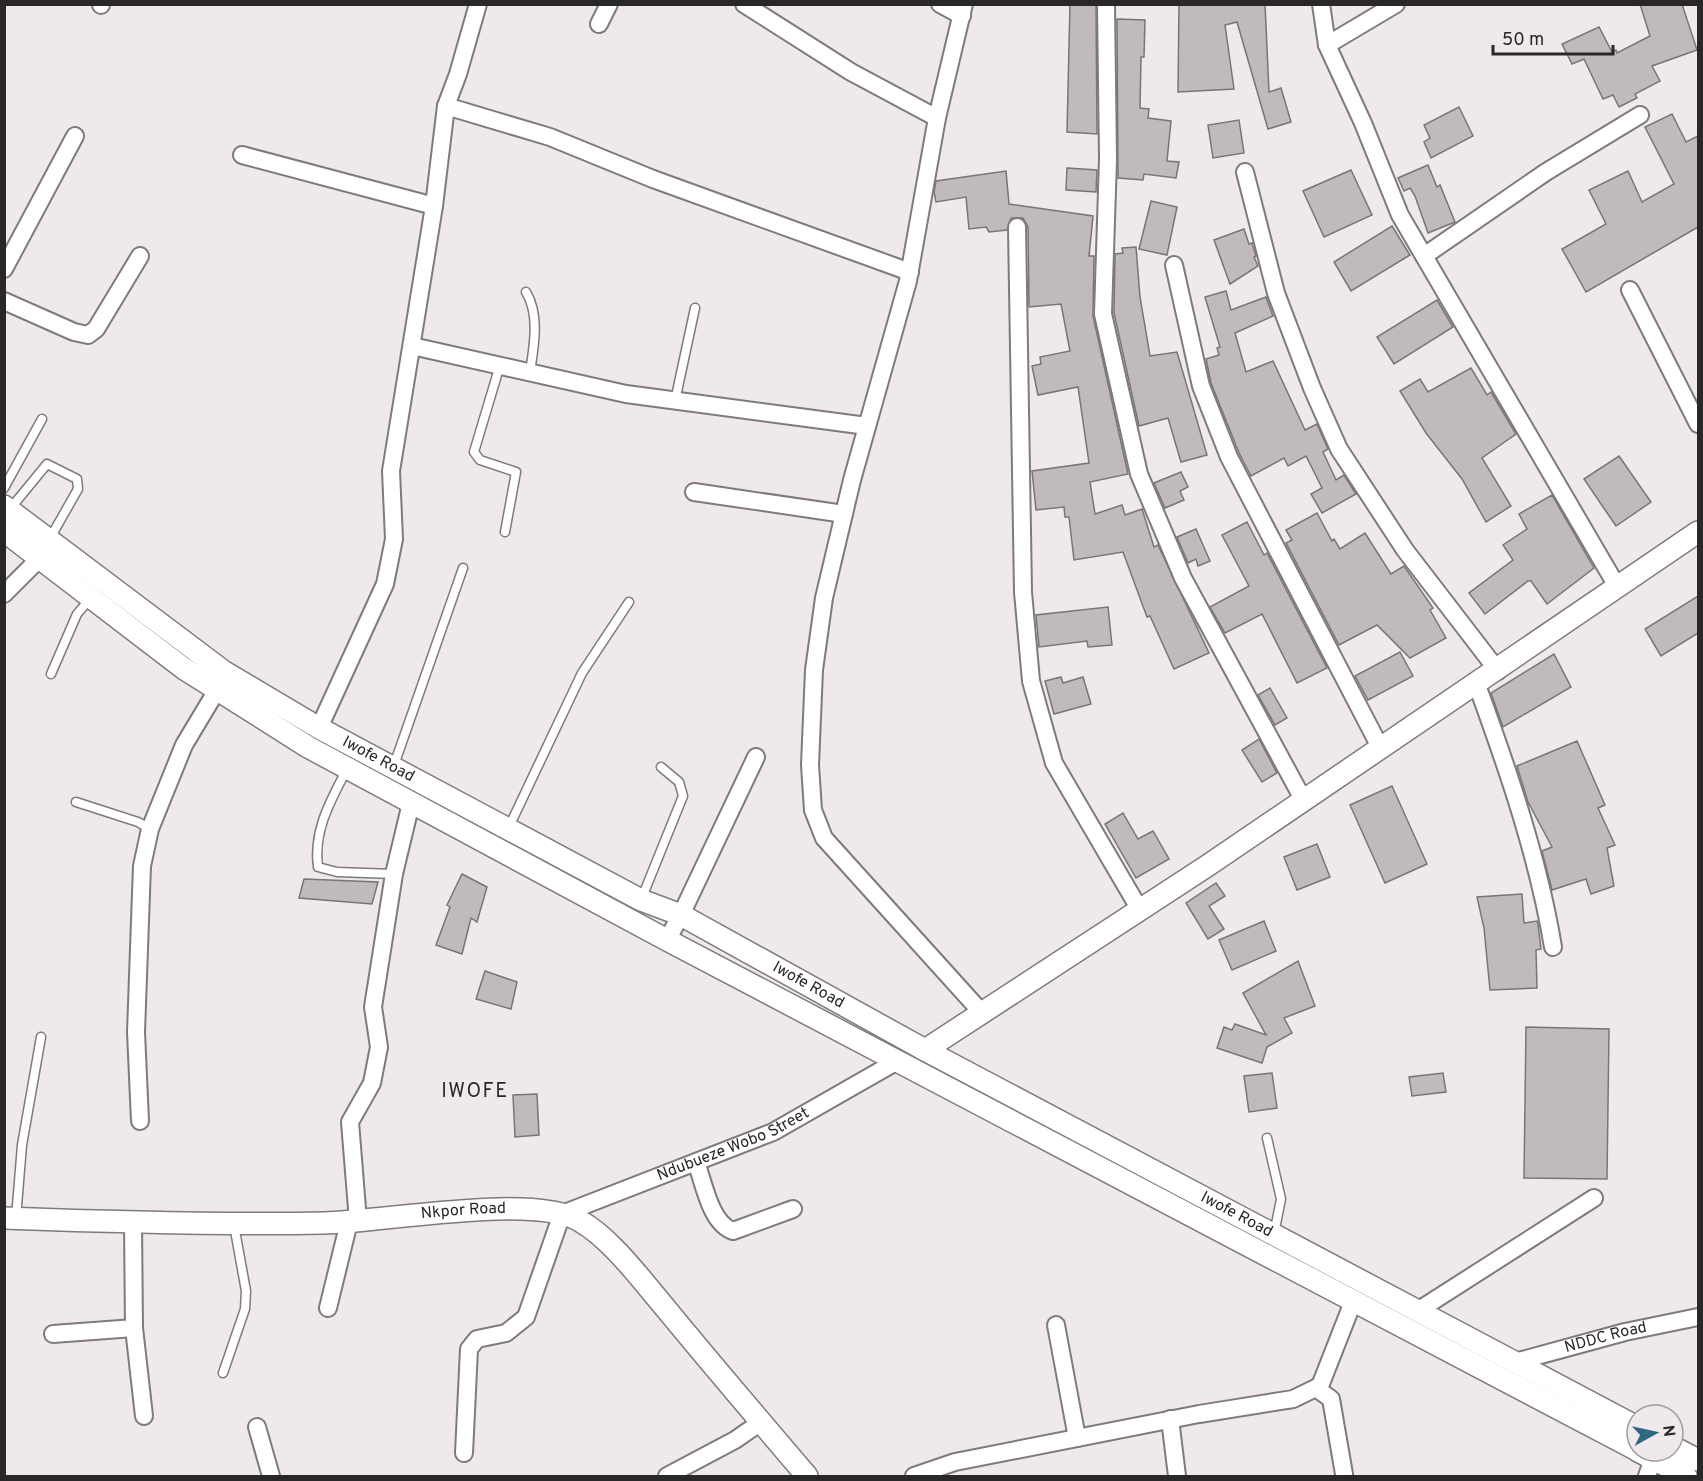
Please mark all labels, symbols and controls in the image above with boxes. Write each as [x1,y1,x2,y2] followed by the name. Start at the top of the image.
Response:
[1493,18,1613,56] scale bar
[1502,29,1544,52] text: 50 m
[339,732,418,787] street label: Iwofe Road
[769,958,848,1013] street label: Iwofe Road
[441,1079,509,1105] district label: IWOFE
[654,1103,813,1186] street label: Ndubueze Wobo Street
[1197,1188,1276,1242] street label: Iwofe Road
[420,1199,506,1224] street label: Nkpor Road
[1562,1318,1649,1358] street label: NDDC Road
[1625,1403,1685,1463] north arrow
[1657,1424,1679,1438] text: N

